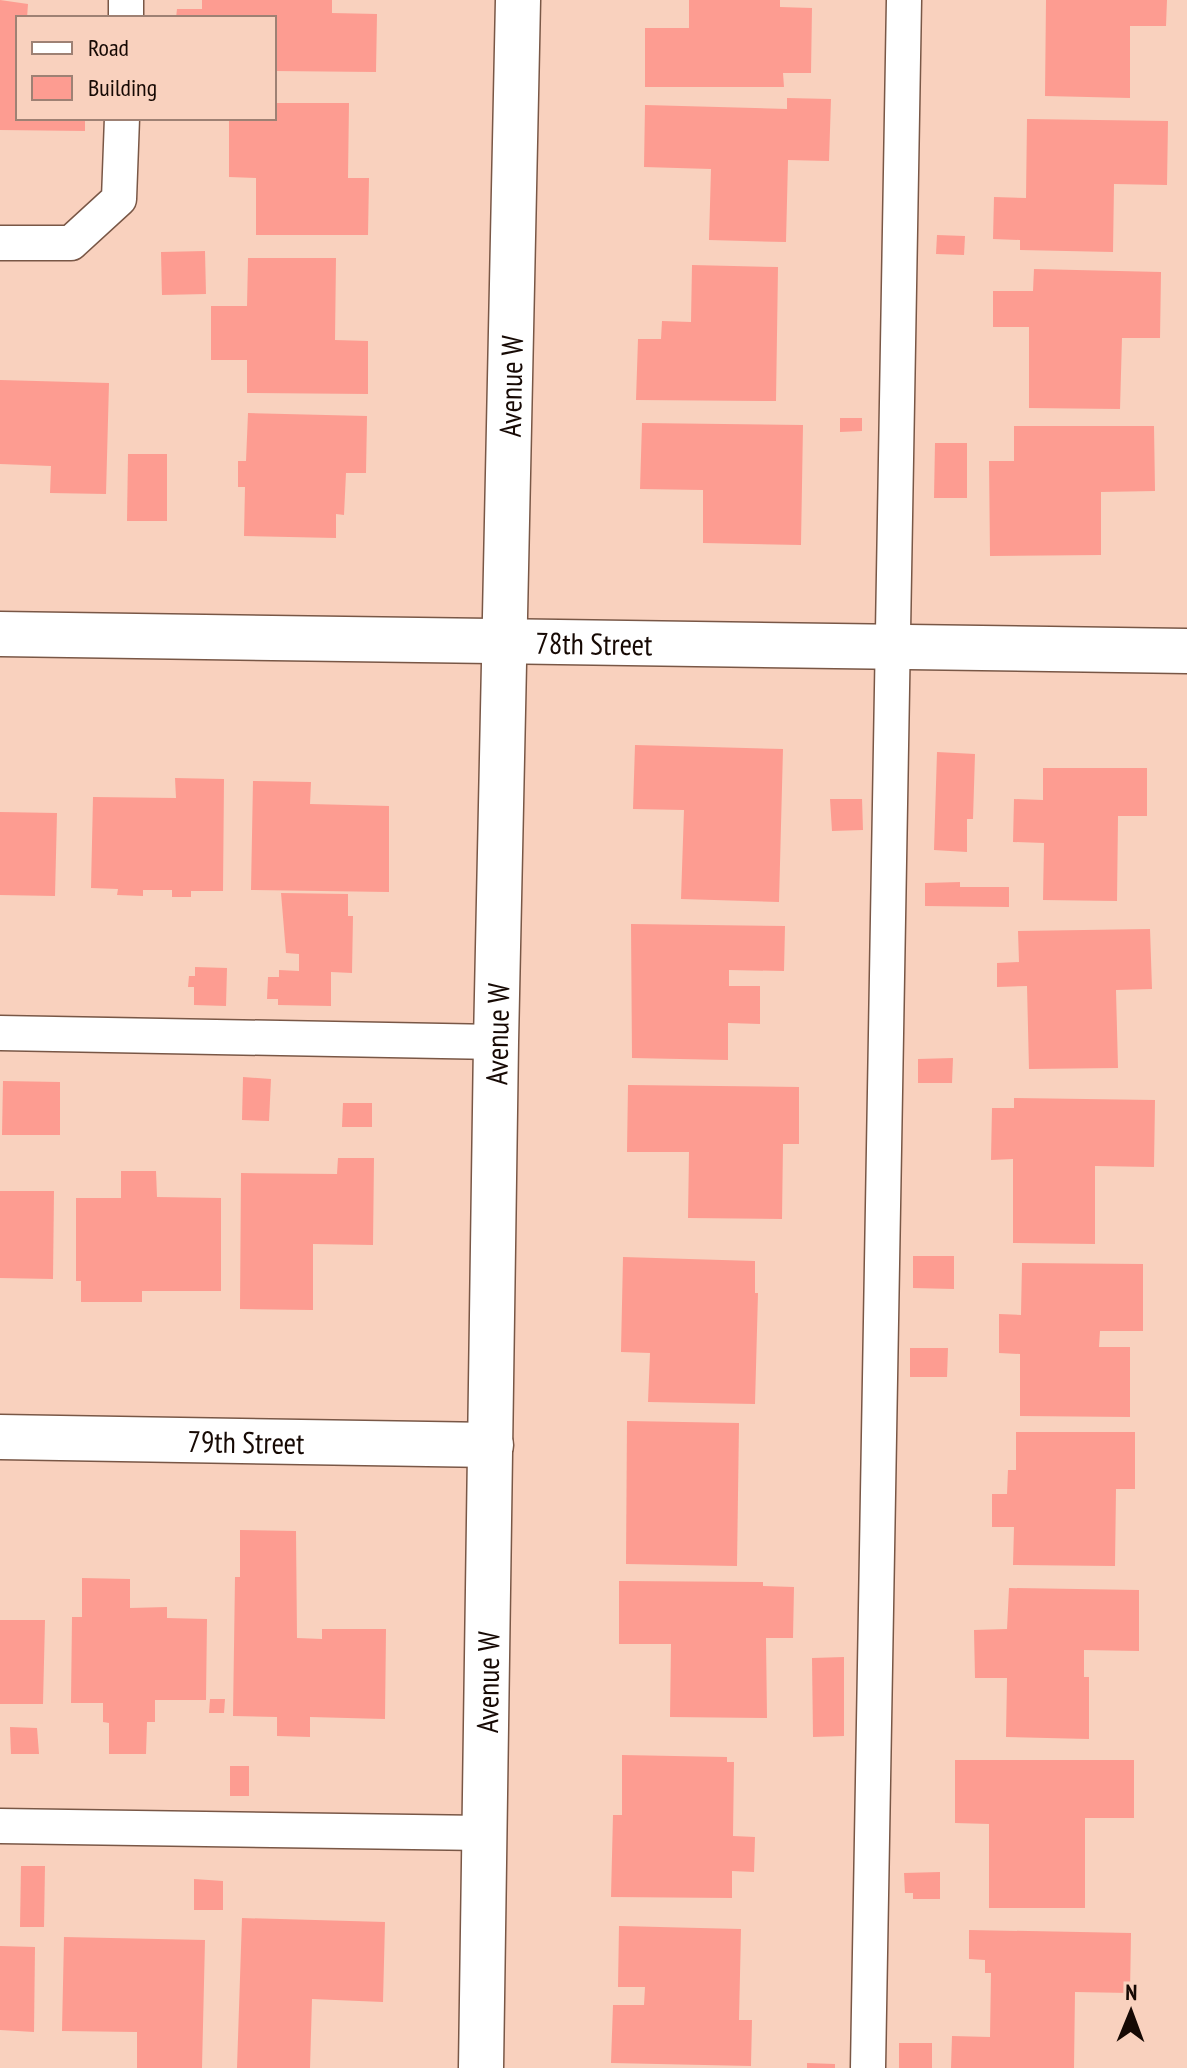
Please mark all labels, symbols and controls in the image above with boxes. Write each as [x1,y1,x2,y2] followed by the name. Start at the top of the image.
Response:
[16,16,276,120] legend
[88,32,129,63] text: Road
[88,72,157,103] text: Building
[489,335,530,438] street label: Avenue W
[535,622,653,663] street label: 78th Street
[476,983,517,1085] street label: Avenue W
[187,1421,306,1461] street label: 79th Street
[466,1631,507,1733] street label: Avenue W
[1091,1972,1171,2052] north arrow
[1125,1978,1138,2006] text: N

